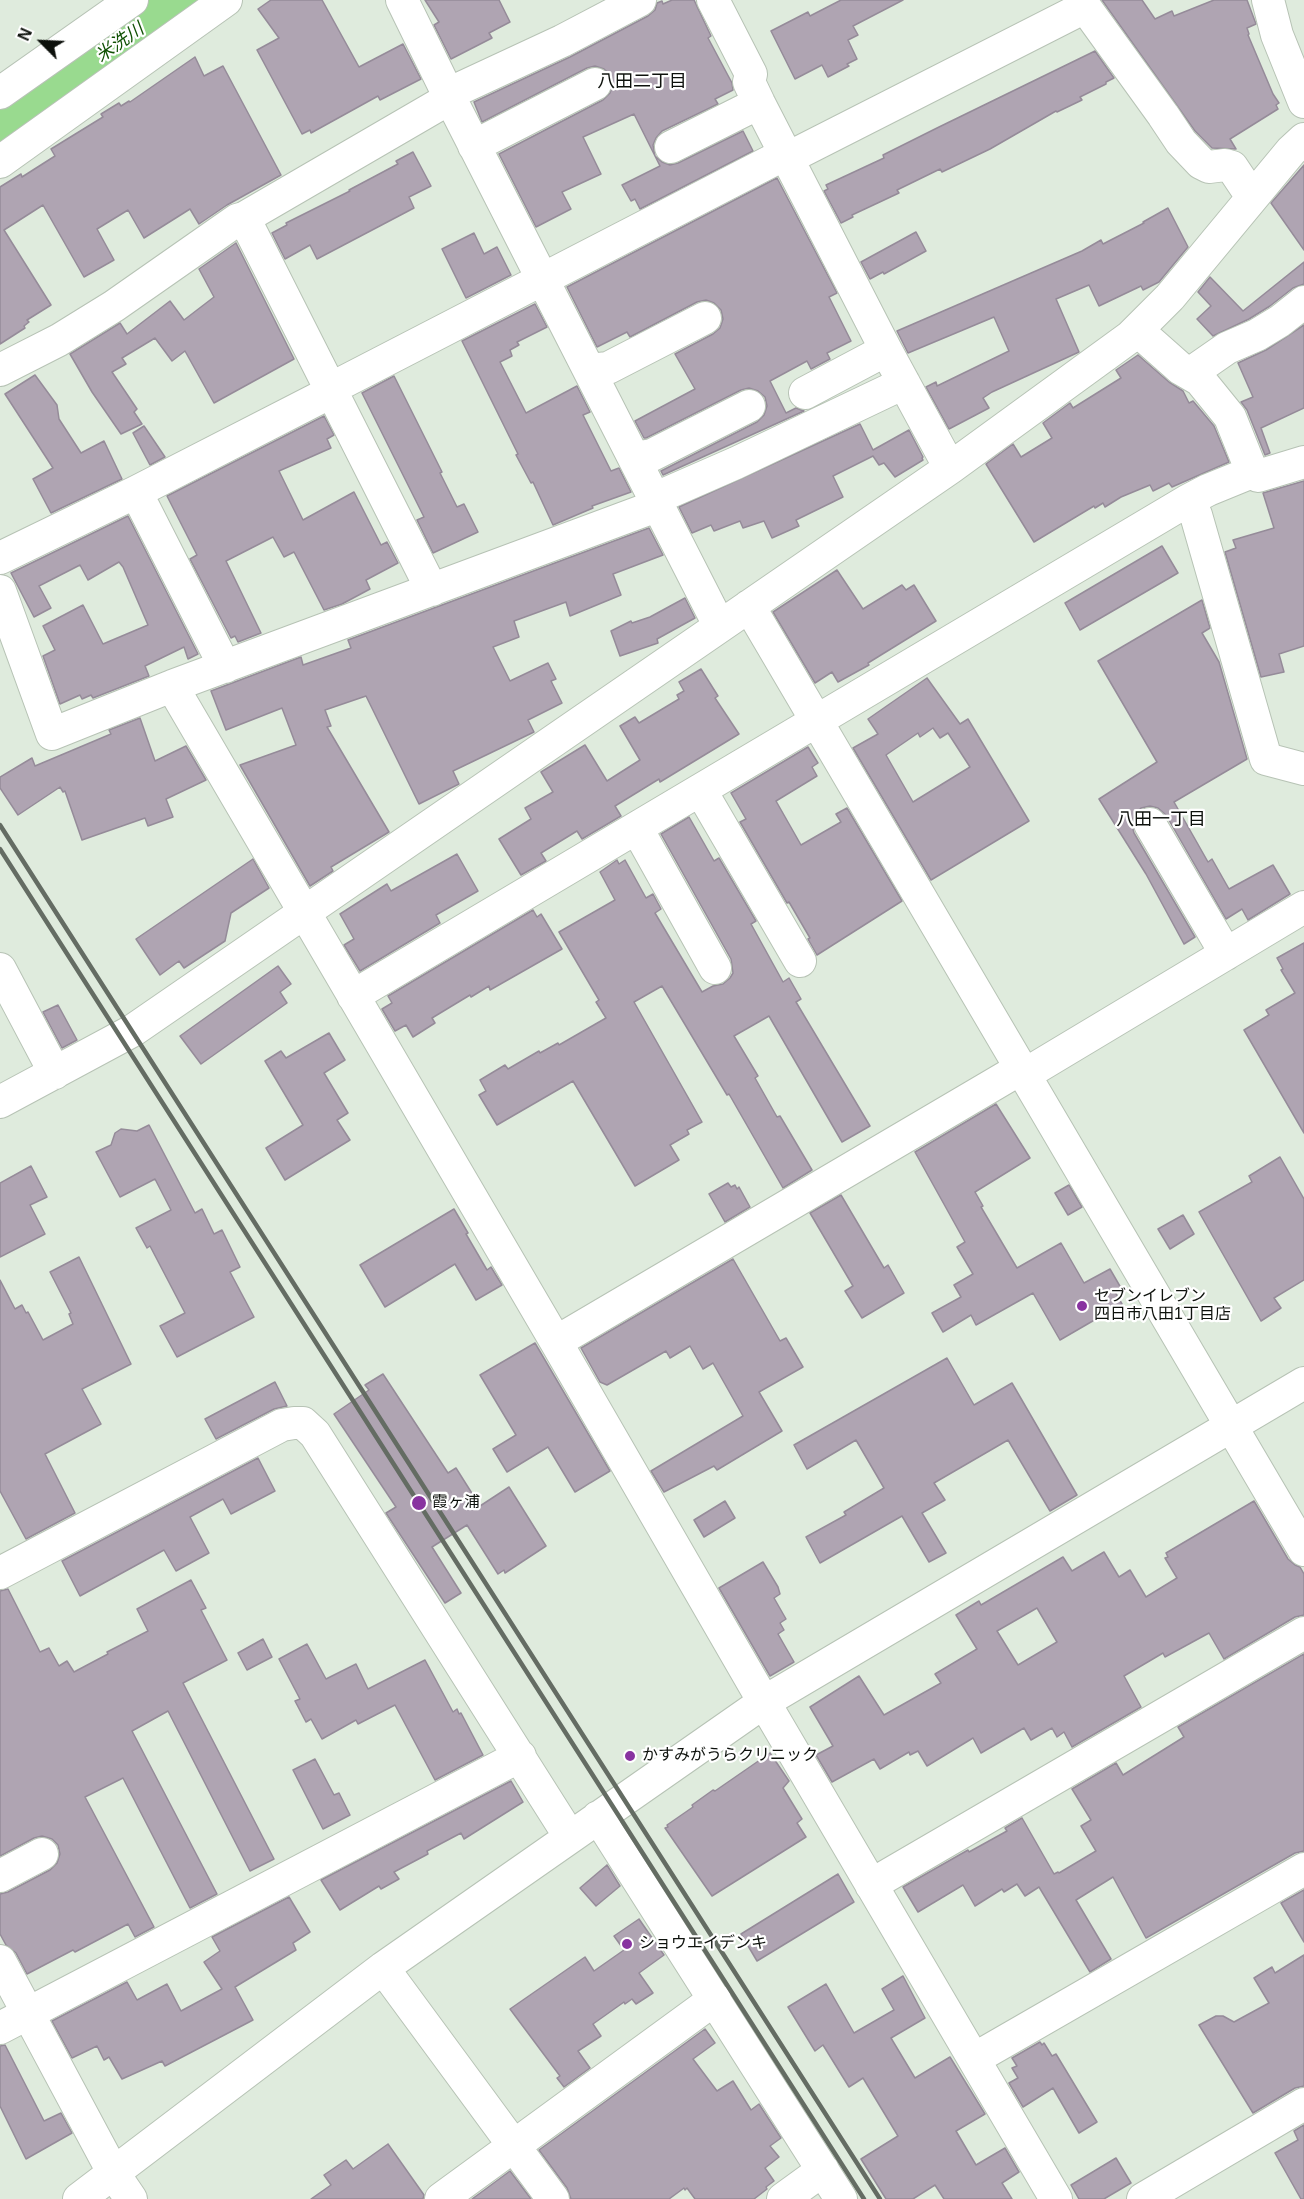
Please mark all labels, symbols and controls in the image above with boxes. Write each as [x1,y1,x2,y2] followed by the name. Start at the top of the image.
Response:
[12,12,72,72] north arrow
[92,19,148,67] water label: 米洗川
[15,26,35,43] text: N
[597,71,687,93] district label: 八田二丁目
[1116,809,1206,831] district label: 八田一丁目
[1094,1287,1231,1325] place label: セブンイレブン 四日市八田1丁目店
[1075,1299,1089,1313] marker: セブンイレブン 四日市八田1丁目店
[432,1493,480,1513] place label: 霞ヶ浦
[410,1494,428,1512] marker: 霞ヶ浦
[642,1746,818,1766] place label: かすみがうらクリニック
[623,1749,637,1763] marker: かすみがうらクリニック
[639,1934,767,1954] place label: ショウエイデンキ
[620,1937,634,1951] marker: ショウエイデンキ

